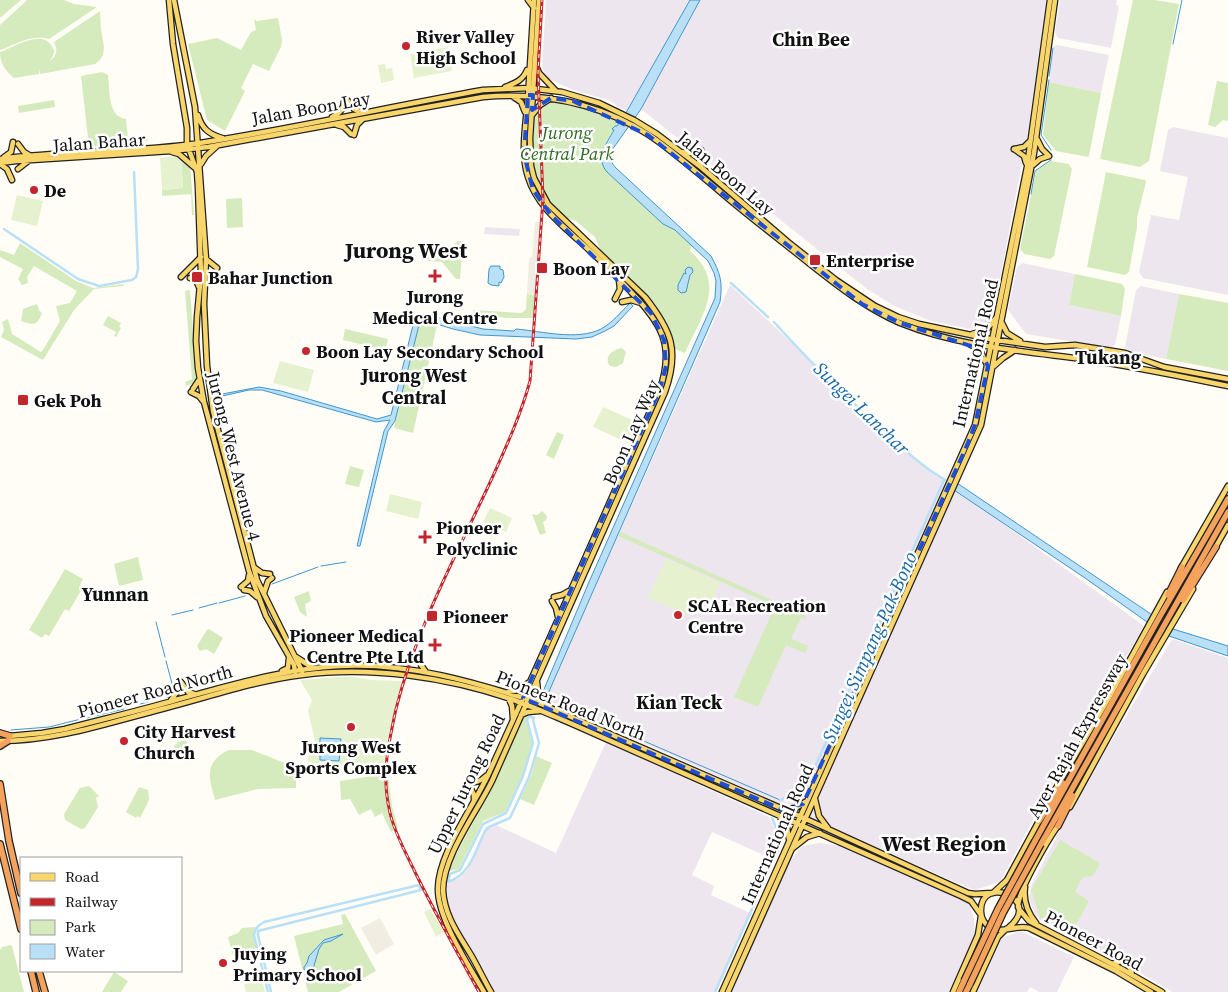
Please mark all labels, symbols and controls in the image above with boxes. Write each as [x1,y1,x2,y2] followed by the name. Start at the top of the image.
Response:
[416,24,516,70] place label: River Valley High School
[772,26,850,52] district label: Chin Bee
[400,40,412,52] marker: River Valley High School
[249,85,373,131] street label: Jalan Boon Lay
[520,120,614,166] park label: Jurong Central Park
[671,124,781,222] street label: Jalan Boon Lay
[51,126,147,158] street label: Jalan Bahar
[44,178,66,203] place label: De
[28,184,40,196] marker: De
[343,235,468,265] district label: Jurong West
[826,248,914,273] place label: Enterprise
[808,253,822,267] marker: Enterprise
[553,256,630,281] place label: Boon Lay
[535,261,549,275] marker: Boon Lay
[208,265,333,290] place label: Bahar Junction
[428,269,442,283] marker: Jurong Medical Centre
[190,270,204,284] marker: Bahar Junction
[946,276,1004,430] street label: International Road
[372,284,498,330] place label: Jurong Medical Centre
[316,339,544,364] place label: Boon Lay Secondary School
[1075,344,1142,370] district label: Tukang
[300,345,312,357] marker: Boon Lay Secondary School
[808,356,917,461] water label: Sungei Lanchar
[360,362,467,410] district label: Jurong West Central
[201,368,267,543] street label: Jurong West Avenue 4
[597,375,666,489] street label: Boon Lay Way
[34,388,102,413] place label: Gek Poh
[16,393,30,407] marker: Gek Poh
[436,515,518,561] place label: Pioneer Polyclinic
[418,530,432,544] marker: Pioneer Polyclinic
[815,547,923,747] water label: Sungei Simpang Pak Bono
[81,581,149,607] district label: Yunnan
[688,593,826,639] place label: SCAL Recreation Centre
[443,604,509,629] place label: Pioneer
[425,609,439,623] marker: Pioneer
[672,609,684,621] marker: SCAL Recreation Centre
[289,623,424,669] place label: Pioneer Medical Centre Pte Ltd
[428,638,442,652] marker: Pioneer Medical Centre Pte Ltd
[1021,648,1133,823] street label: Ayer Rajah Expressway
[75,658,235,724] street label: Pioneer Road North
[492,664,650,747] street label: Pioneer Road North
[636,689,723,715] district label: Kian Teck
[421,710,511,858] street label: Upper Jurong Road
[134,719,236,765] place label: City Harvest Church
[345,721,357,733] marker: Jurong West Sports Complex
[285,734,417,780] place label: Jurong West Sports Complex
[118,735,130,747] marker: City Harvest Church
[735,760,819,908] street label: International Road
[882,828,1007,858] district label: West Region
[20,857,182,972] legend
[65,866,99,887] text: Road
[65,891,118,912] text: Railway
[1040,904,1148,976] street label: Pioneer Road
[65,916,97,937] text: Park
[65,941,106,962] text: Water
[232,941,362,987] place label: Juying Primary School
[217,957,229,969] marker: Juying Primary School

